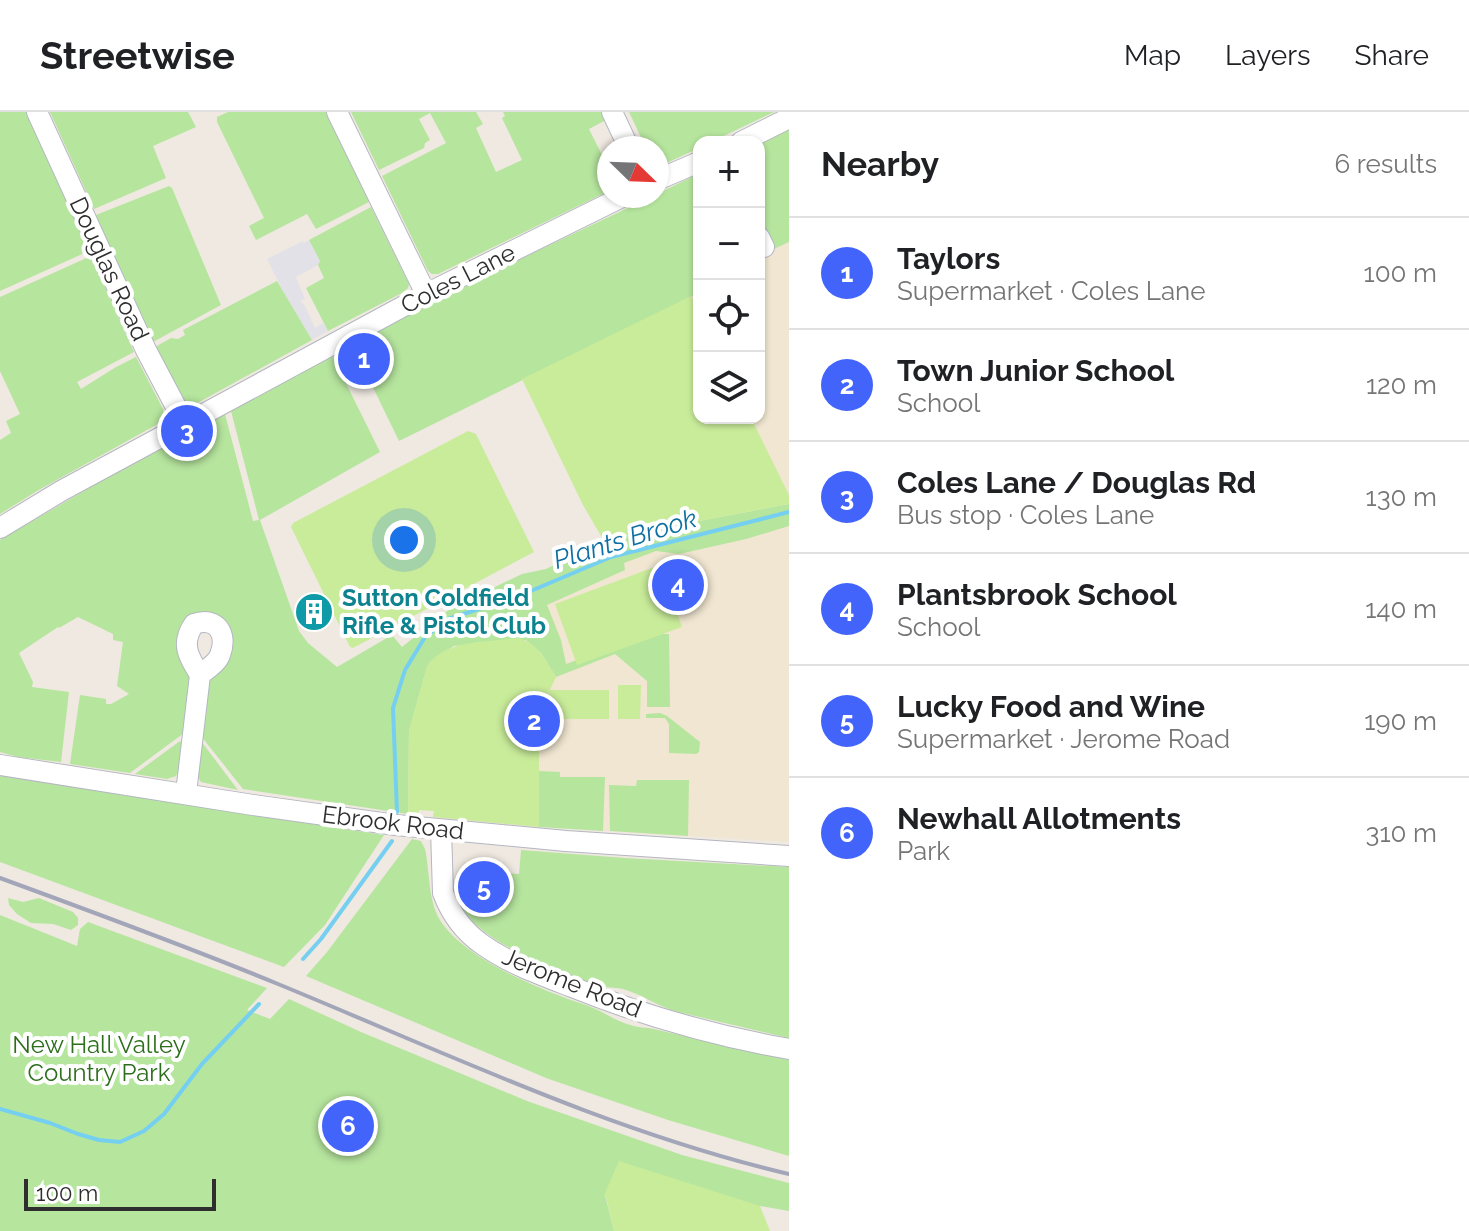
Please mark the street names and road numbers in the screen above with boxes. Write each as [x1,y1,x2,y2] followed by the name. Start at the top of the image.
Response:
[63,192,155,345] street label: Douglas Road
[396,237,520,320] street label: Coles Lane
[321,799,466,846] street label: Ebrook Road
[498,941,646,1024] street label: Jerome Road

